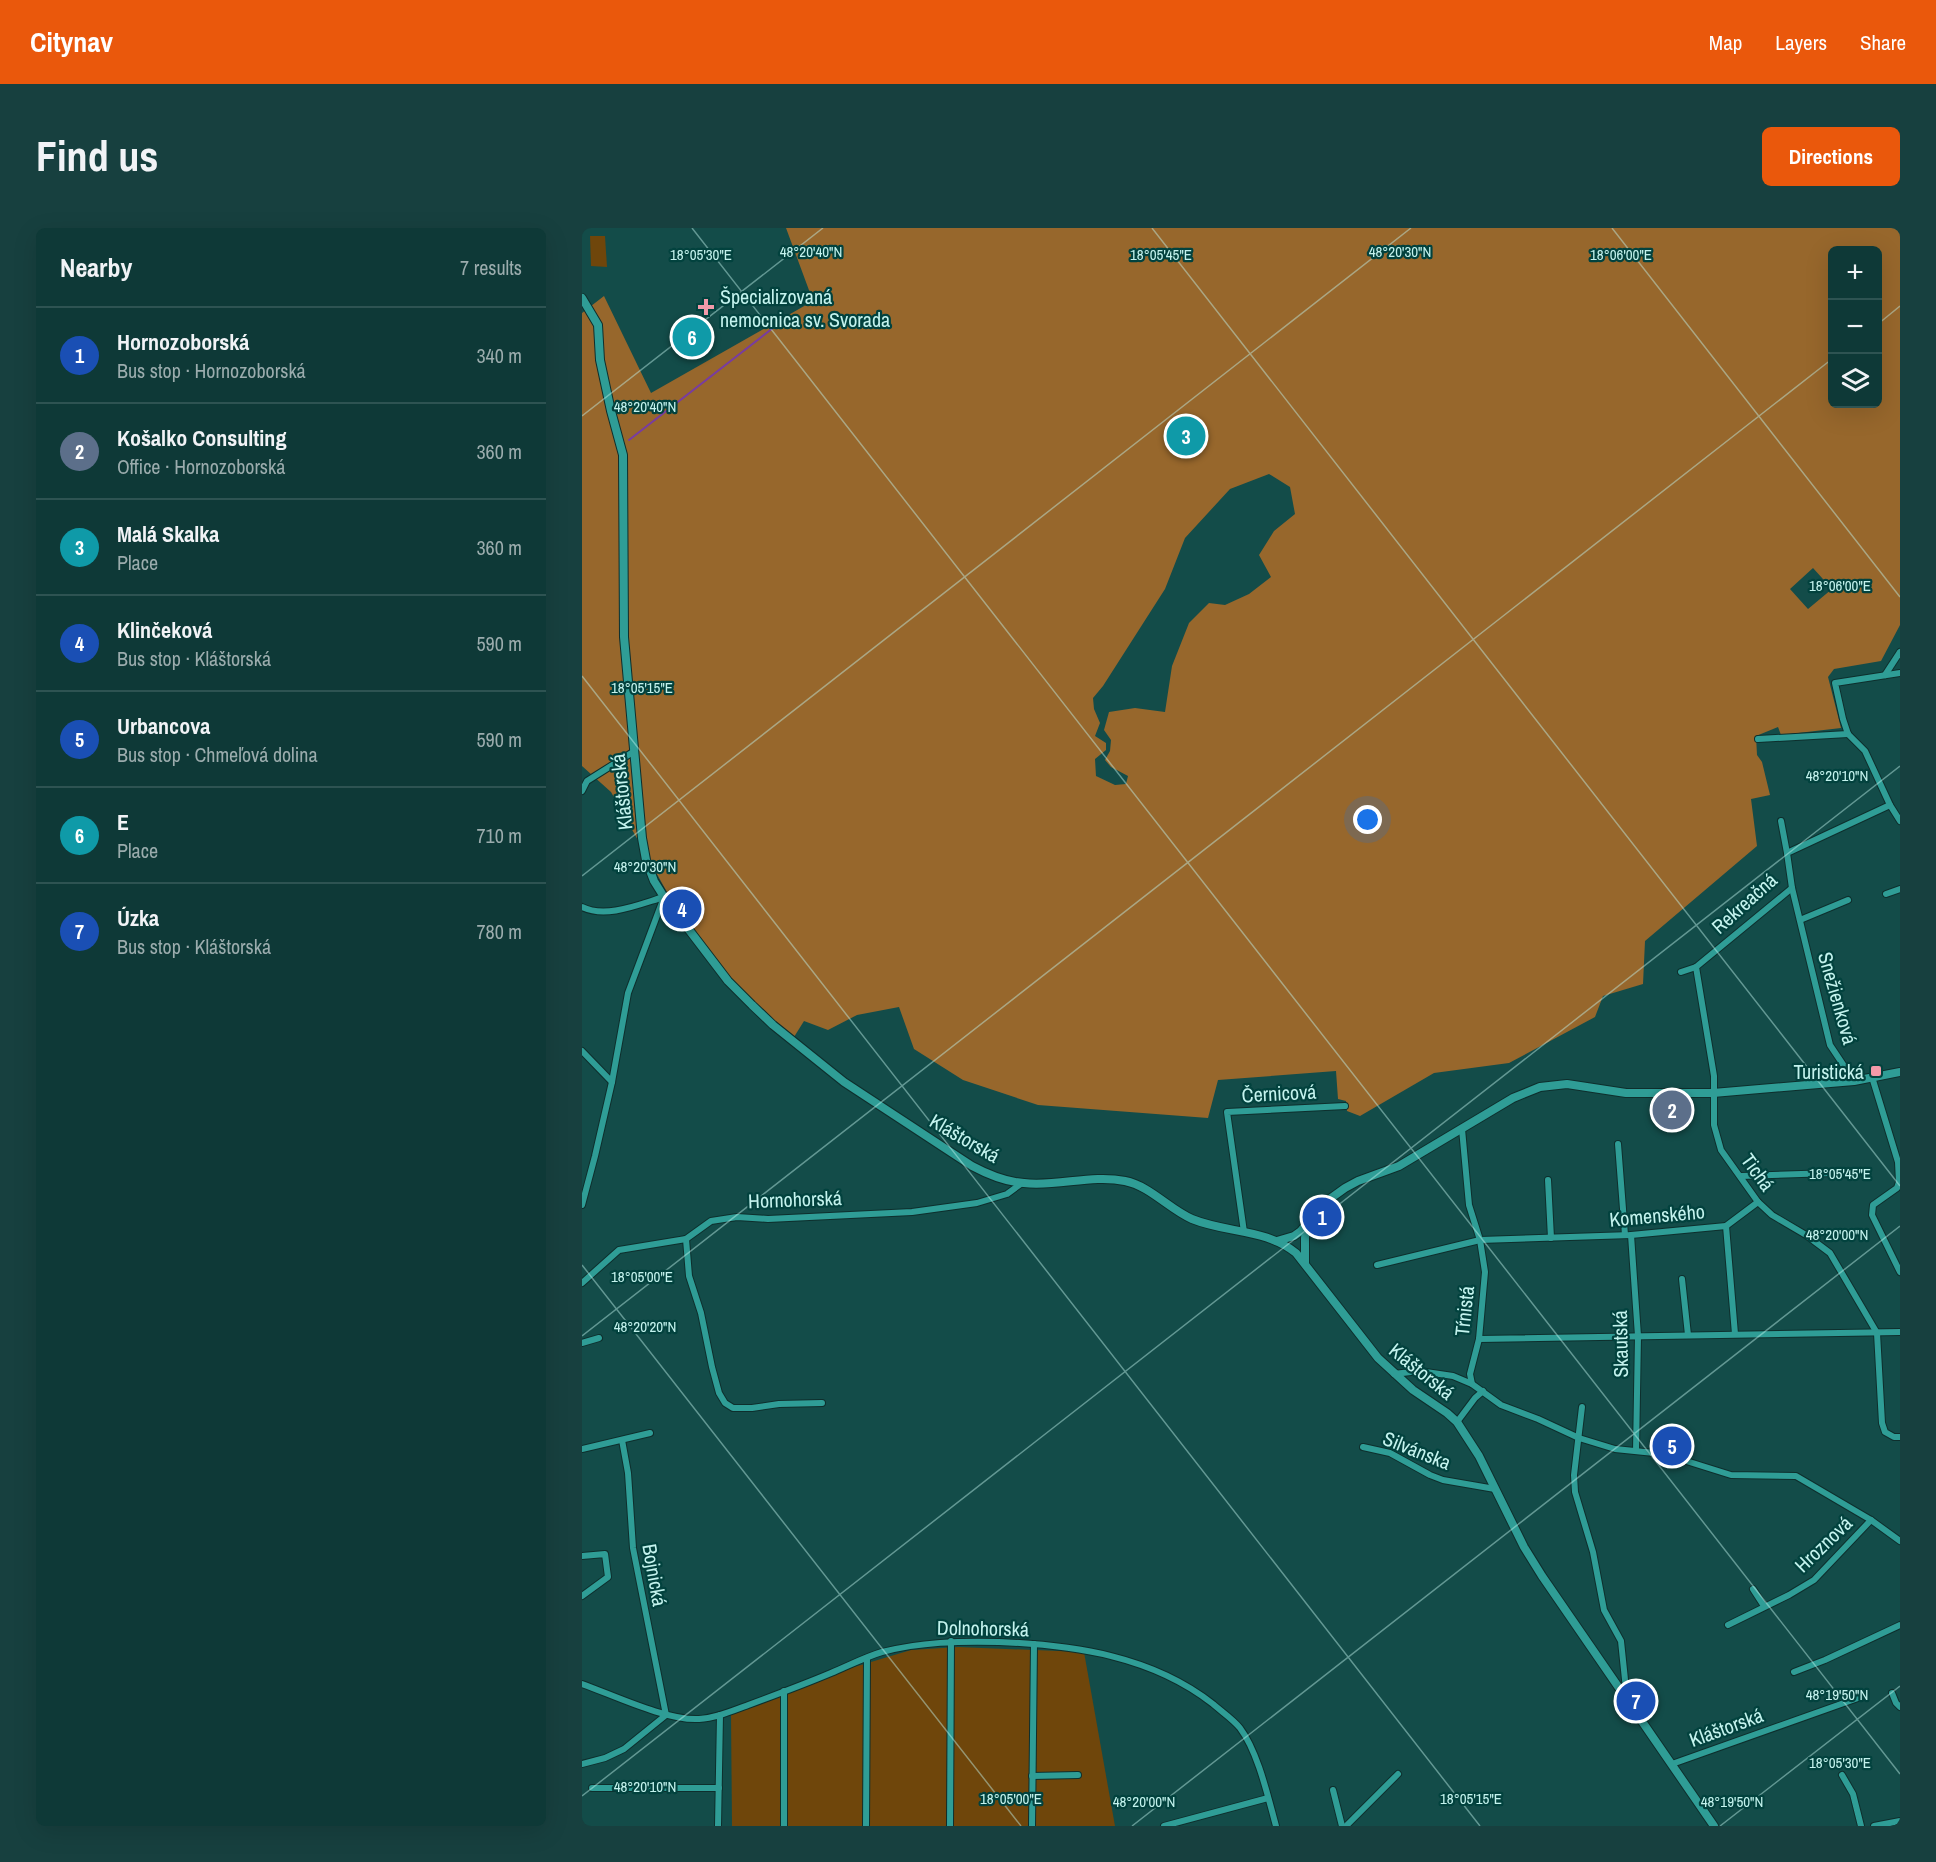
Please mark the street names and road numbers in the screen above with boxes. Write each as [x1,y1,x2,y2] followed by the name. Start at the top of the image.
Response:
[604,753,638,831] street label: Kláštorská
[1705,866,1783,940] street label: Rekreačná
[1812,949,1864,1047] street label: Snežienková
[1241,1078,1317,1108] street label: Černicová
[925,1107,1005,1169] street label: Kláštorská
[1735,1148,1781,1196] street label: Tichá
[748,1184,842,1214] street label: Hornohorská
[1608,1197,1706,1233] street label: Komenského
[1448,1285,1480,1337] street label: Tŕnistá
[1606,1310,1634,1378] street label: Skautská
[1384,1336,1460,1406] street label: Kláštorská
[1379,1424,1455,1476] street label: Silvánska
[1788,1510,1858,1578] street label: Hroznová
[636,1542,674,1608] street label: Bojnická
[937,1614,1029,1642] street label: Dolnohorská
[1685,1701,1767,1753] street label: Kláštorská

